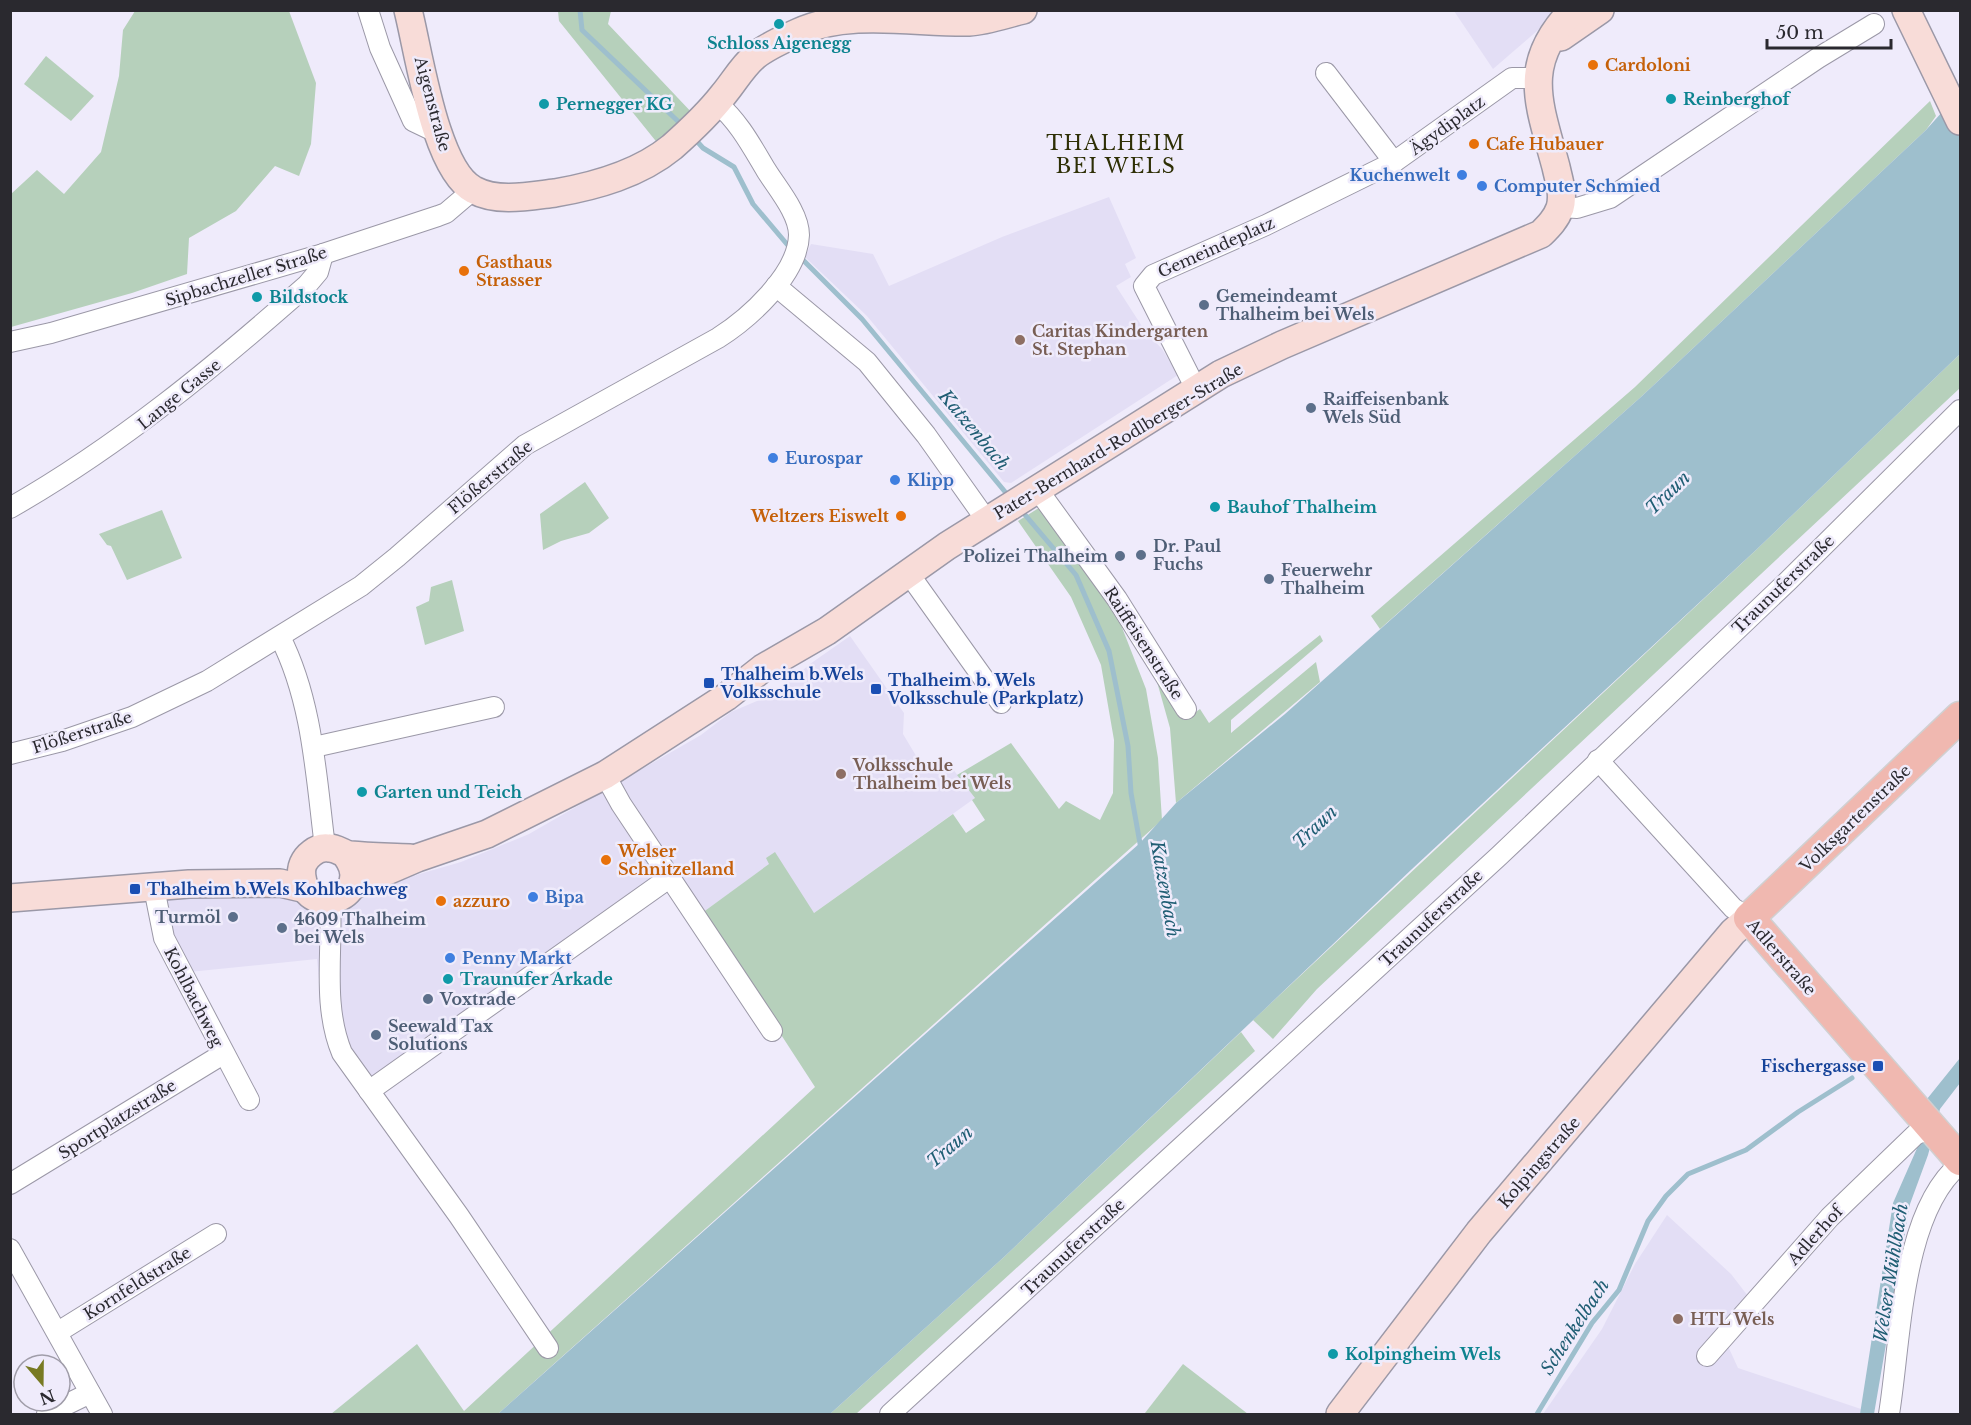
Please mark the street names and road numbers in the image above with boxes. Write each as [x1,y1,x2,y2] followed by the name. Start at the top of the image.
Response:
[410,53,455,154] street label: Aigenstraße
[1405,91,1489,160] street label: Ägydiplatz
[1154,212,1278,282] street label: Gemeindeplatz
[163,242,329,310] street label: Sipbachzeller Straße
[133,354,225,434] street label: Lange Gasse
[990,359,1246,523] street label: Pater-Bernhard-Rodlberger-Straße
[444,436,536,518] street label: Flößerstraße
[1728,530,1838,638] street label: Traunuferstraße
[1100,583,1188,703] street label: Raiffeisenstraße
[29,706,135,758] street label: Flößerstraße
[1795,760,1915,877] street label: Volksgartenstraße
[1375,865,1487,971] street label: Traunuferstraße
[1743,914,1821,999] street label: Adlerstraße
[160,944,228,1051] street label: Kohlbachweg
[54,1075,180,1163] street label: Sportplatzstraße
[1494,1112,1584,1212] street label: Kolpingstraße
[1017,1194,1129,1300] street label: Traunuferstraße
[1782,1199,1848,1270] street label: Adlerhof
[80,1242,194,1324] street label: Kornfeldstraße

